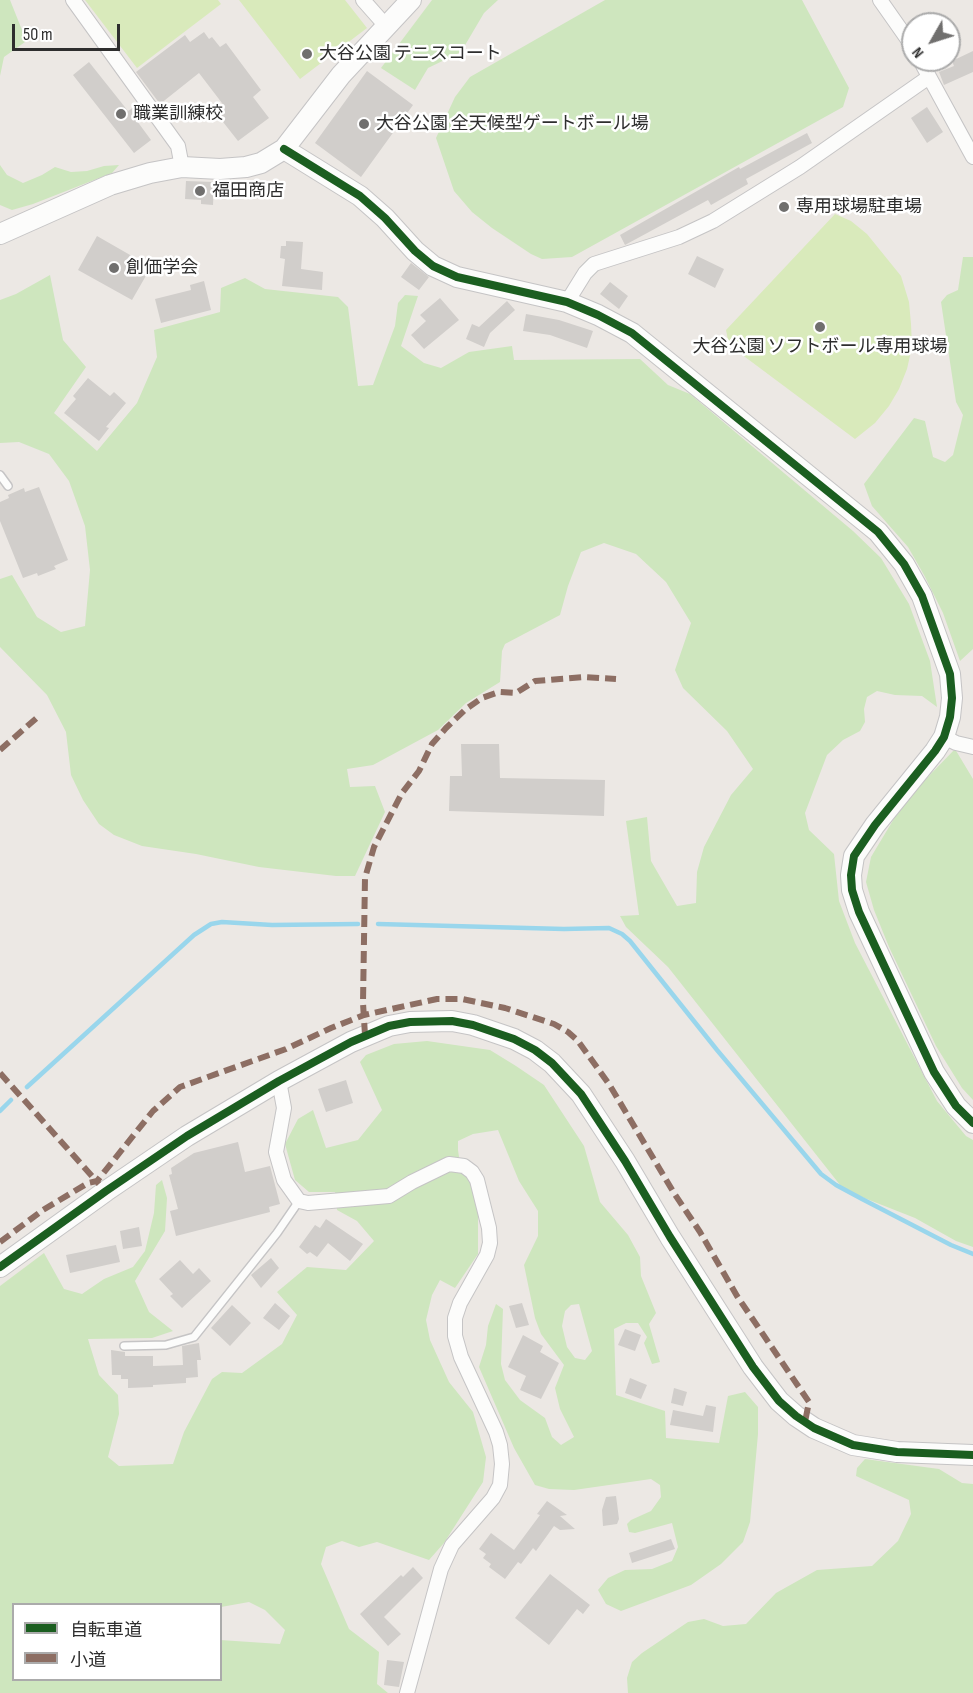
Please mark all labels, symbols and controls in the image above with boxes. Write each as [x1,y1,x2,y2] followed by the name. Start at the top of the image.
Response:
[15,12,123,50] scale bar
[901,12,961,72] north arrow
[23,24,53,45] text: 50 m
[319,43,502,65] place label: 大谷公園 テニスコート
[908,43,928,62] text: N
[300,47,314,61] marker: 大谷公園 テニスコート
[133,103,223,125] place label: 職業訓練校
[114,107,128,121] marker: 職業訓練校
[376,113,649,135] place label: 大谷公園 全天候型ゲートボール場
[357,117,371,131] marker: 大谷公園 全天候型ゲートボール場
[212,180,284,202] place label: 福田商店
[193,184,207,198] marker: 福田商店
[796,196,922,218] place label: 専用球場駐車場
[777,200,791,214] marker: 専用球場駐車場
[126,257,198,279] place label: 創価学会
[107,261,121,275] marker: 創価学会
[813,320,827,334] marker: 大谷公園 ソフトボール専用球場
[693,336,947,358] place label: 大谷公園 ソフトボール専用球場
[12,1603,222,1681] legend
[70,1620,142,1641] text: 自転車道
[70,1650,106,1671] text: 小道

